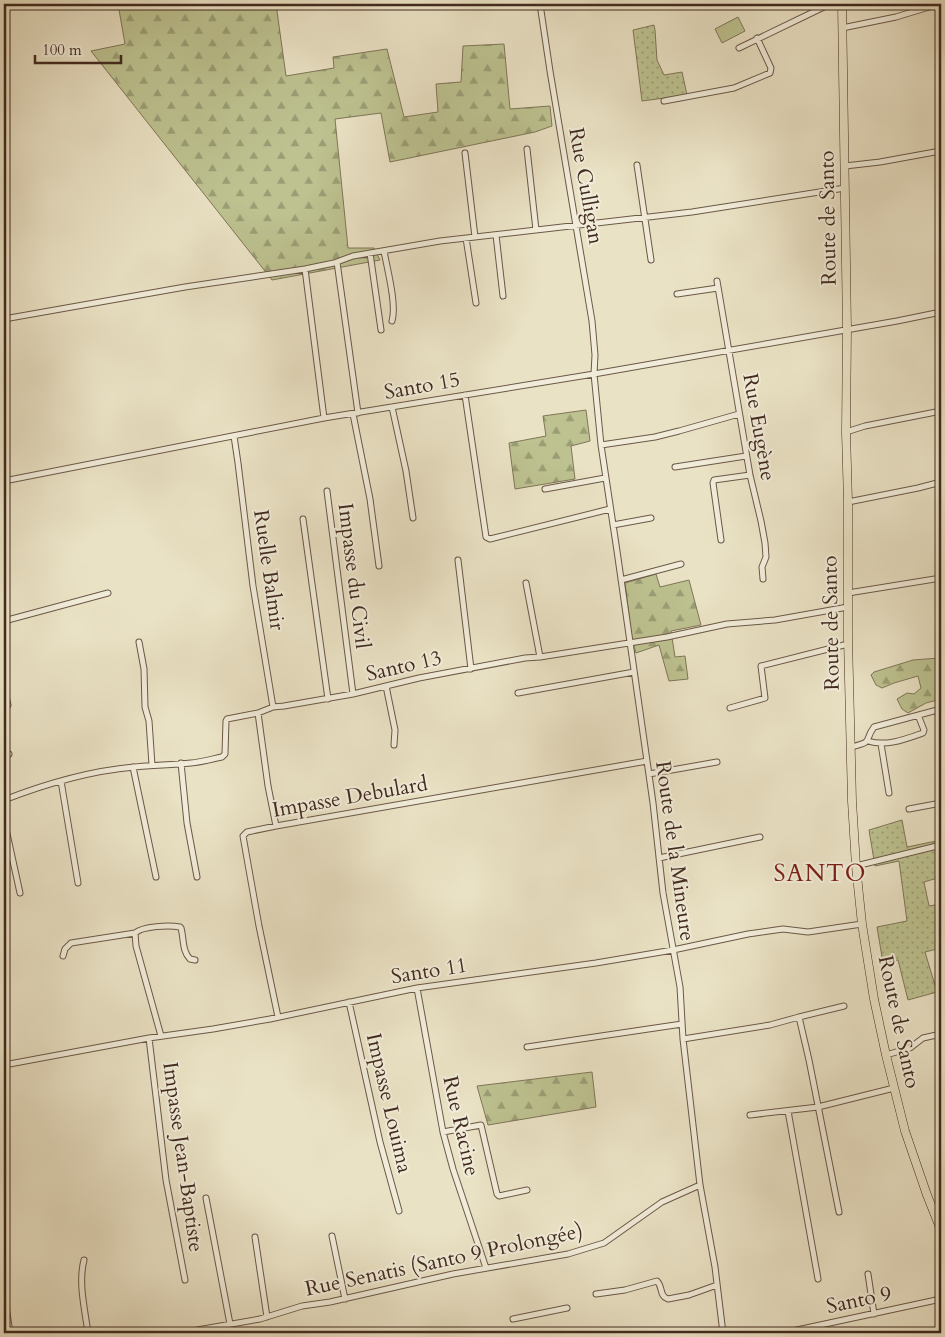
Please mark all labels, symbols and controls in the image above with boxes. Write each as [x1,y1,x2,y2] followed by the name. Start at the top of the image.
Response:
[35,32,121,64] scale bar
[42,40,82,60] text: 100 m
[561,125,611,247] street label: Rue Culligan
[812,150,844,286] street label: Route de Santo
[382,365,462,407] street label: Santo 15
[735,371,783,483] street label: Rue Eugène
[331,501,377,651] street label: Impasse du Civil
[246,508,292,633] street label: Ruelle Balmir
[815,555,847,691] street label: Route de Santo
[363,643,445,689] street label: Santo 13
[648,759,702,943] street label: Route de la Mineure
[270,769,430,825] street label: Impasse Debulard
[774,857,866,890] district label: SANTO
[389,951,469,991] street label: Santo 11
[871,953,927,1091] street label: Route de Santo
[359,1030,419,1176] street label: Impasse Louima
[155,1060,211,1254] street label: Impasse Jean-Baptiste
[435,1073,487,1179] street label: Rue Racine
[302,1216,586,1304] street label: Rue Senatis (Santo 9 Prolongée)
[824,1279,894,1321] street label: Santo 9

